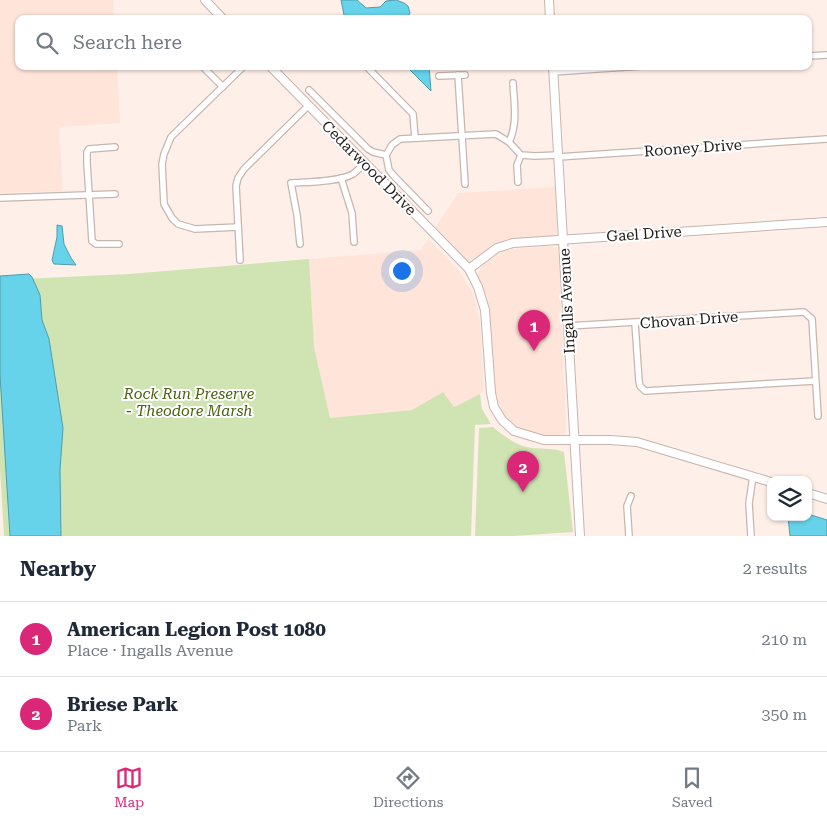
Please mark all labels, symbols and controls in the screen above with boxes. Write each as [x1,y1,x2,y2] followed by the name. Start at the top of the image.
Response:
[15,15,812,70] search box
[33,29,61,57] icon: search
[73,31,182,54] text: Search here
[318,117,420,219] street label: Cedarwood Drive
[643,136,743,160] street label: Rooney Drive
[606,222,682,246] street label: Gael Drive
[555,248,579,354] street label: Ingalls Avenue
[389,258,415,284] your location
[639,308,739,332] street label: Chovan Drive
[518,310,550,351] pin: 1
[123,385,255,420] park label: Rock Run Preserve - Theodore Marsh
[507,451,539,492] pin: 2
[767,476,812,521] map controls
[767,476,812,521] button: layers
[20,557,96,581] text: Nearby
[743,559,807,578] text: 2 results
[67,618,326,641] text: American Legion Post 1080
[32,630,40,649] text: 1
[761,630,807,649] text: 210 m
[67,641,233,660] text: Place · Ingalls Avenue
[67,693,178,716] text: Briese Park
[32,705,40,724] text: 2
[761,705,807,724] text: 350 m
[67,716,102,735] text: Park
[114,764,144,810] tab: Map
[373,764,443,810] tab: Directions
[672,764,713,810] tab: Saved

